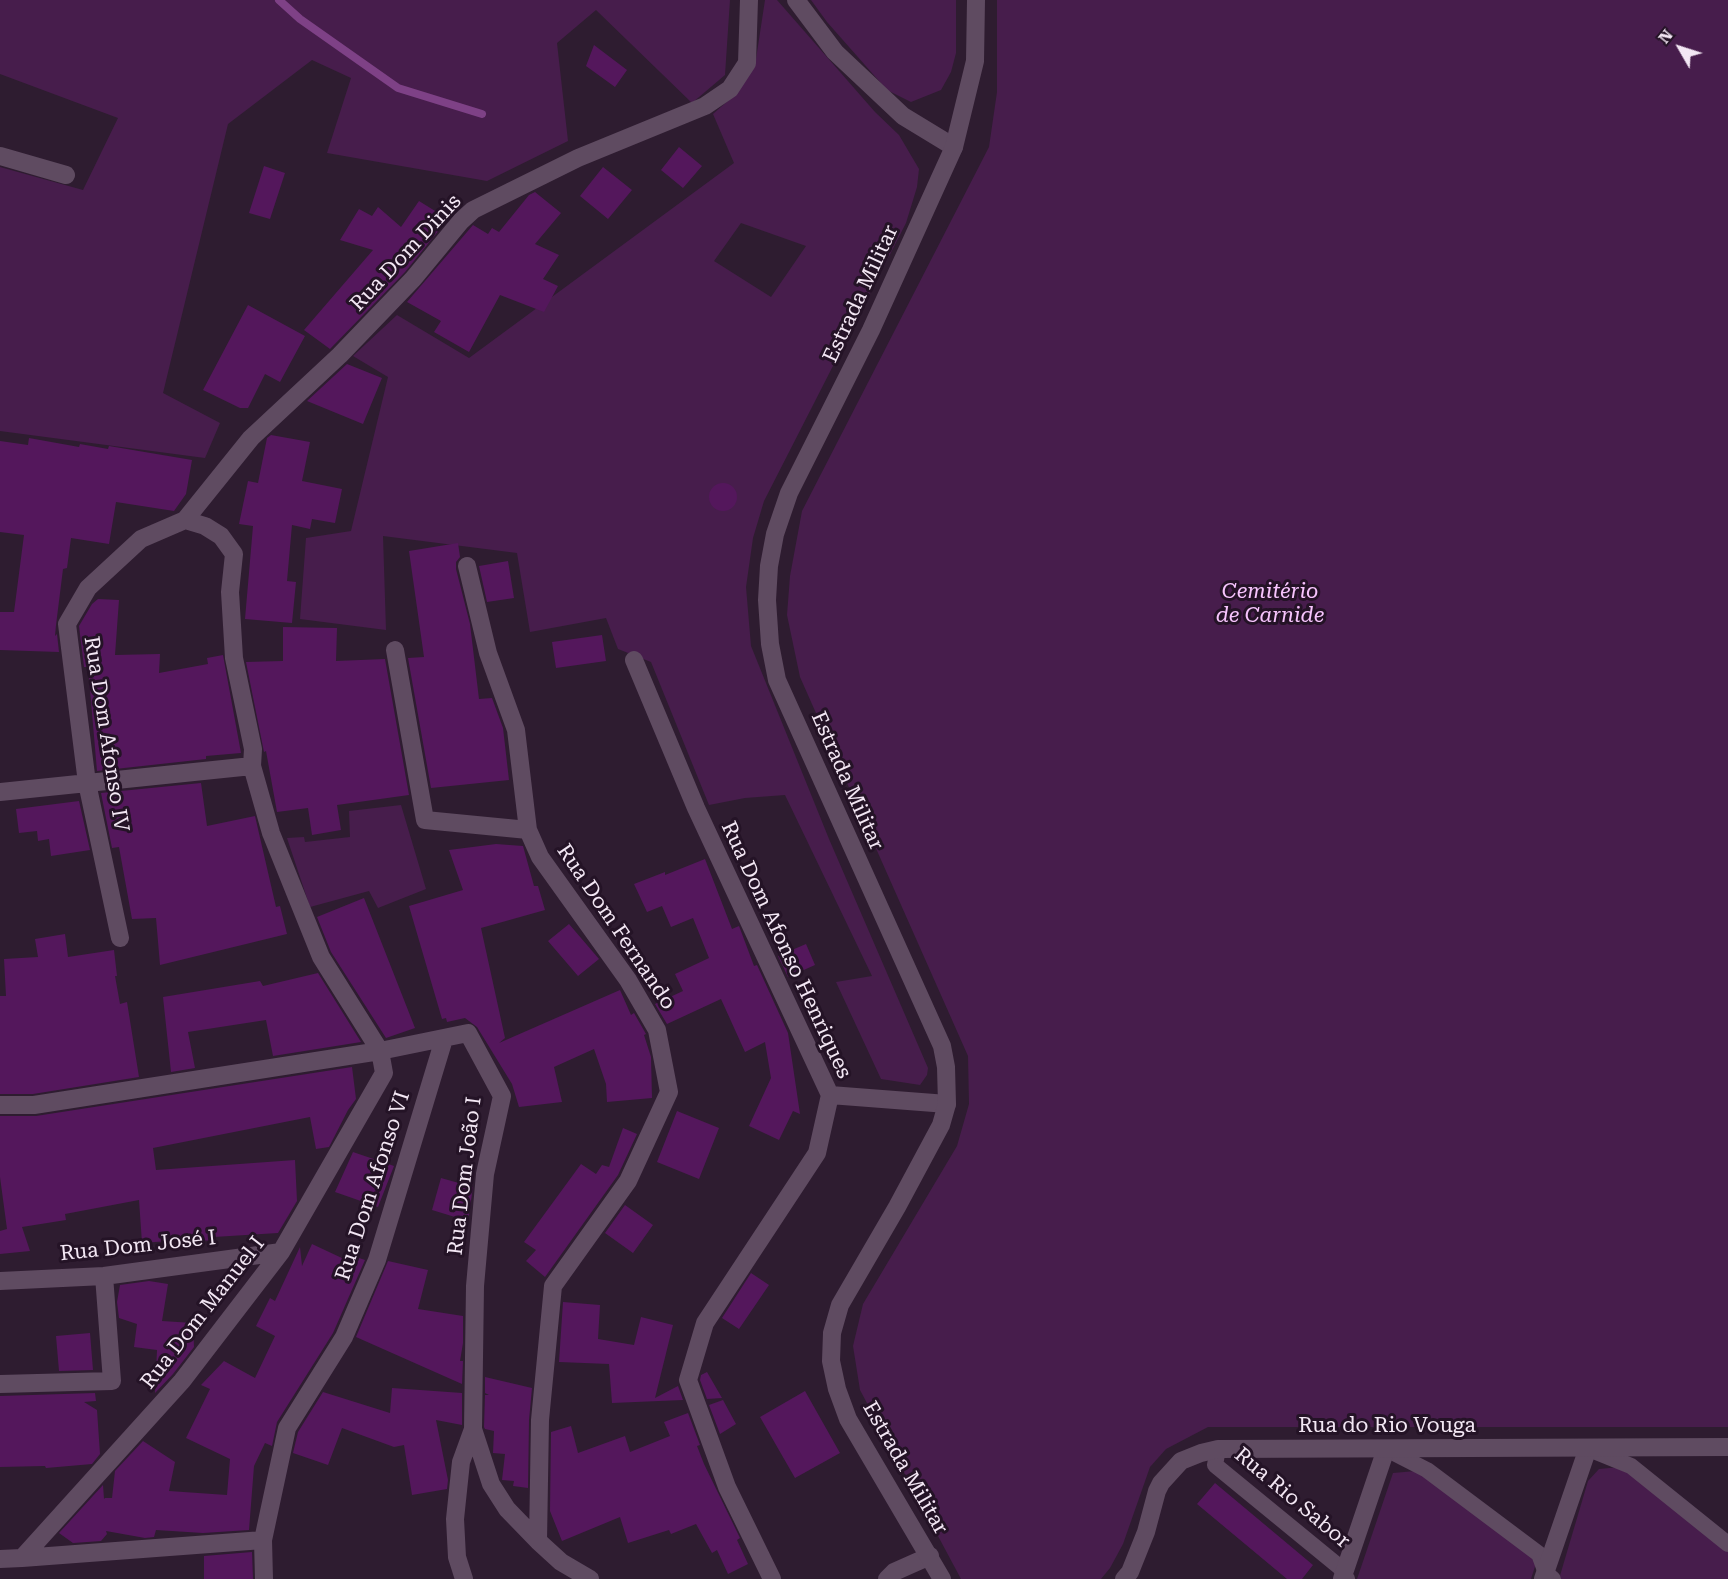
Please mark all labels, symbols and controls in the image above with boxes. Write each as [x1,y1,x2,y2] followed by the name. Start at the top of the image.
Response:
[1650,18,1710,78] north arrow
[1654,26,1677,47] text: N
[345,189,467,317] street label: Rua Dom Dinis
[818,221,904,367] street label: Estrada Militar
[1216,579,1324,629] park label: Cemitério de Carnide
[78,634,134,834] street label: Rua Dom Afonso IV
[805,708,889,854] street label: Estrada Militar
[715,818,857,1082] street label: Rua Dom Afonso Henriques
[551,839,681,1015] street label: Rua Dom Fernando
[330,1088,416,1284] street label: Rua Dom Afonso VI
[443,1095,487,1257] street label: Rua Dom João I
[59,1225,217,1267] street label: Rua Dom José I
[136,1232,270,1394] street label: Rua Dom Manuel I
[857,1397,953,1539] street label: Estrada Militar
[1298,1413,1476,1439] street label: Rua do Rio Vouga
[1229,1442,1355,1554] street label: Rua Rio Sabor

